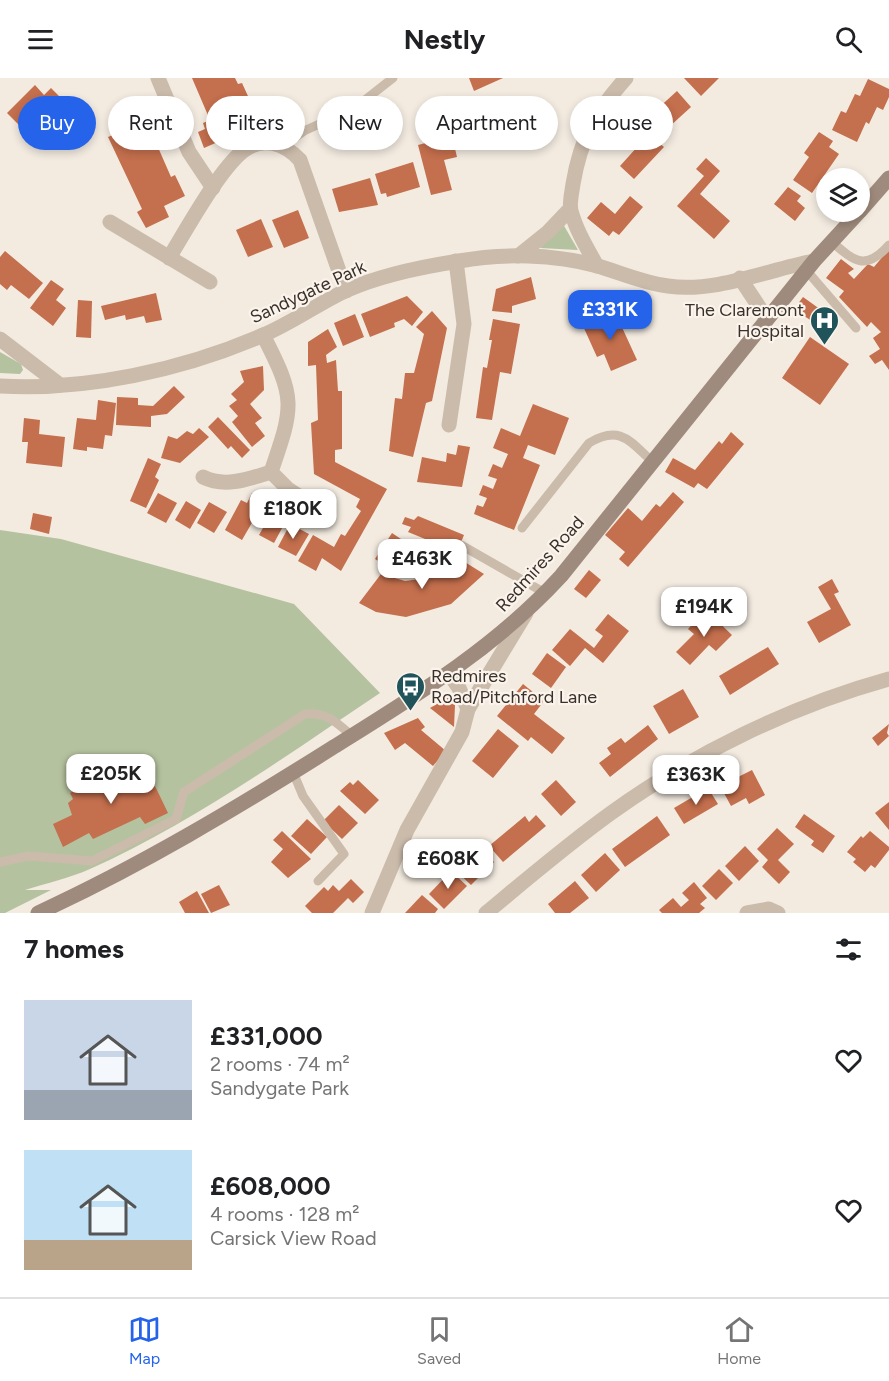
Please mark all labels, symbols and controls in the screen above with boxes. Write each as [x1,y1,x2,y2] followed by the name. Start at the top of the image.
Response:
[24,23,57,56] icon: menu
[404,23,485,56] text: Nestly
[832,23,865,56] icon: search
[18,96,96,150] chip: Buy
[108,96,194,150] chip: Rent
[206,96,305,150] chip: Filters
[317,96,403,150] chip: New
[415,96,558,150] chip: Apartment
[570,96,673,150] chip: House
[816,168,870,222] map controls
[816,168,870,222] button: layers
[247,255,370,328] street label: Sandygate Park
[568,290,652,341] pin: £331K
[582,297,638,321] text: £331K
[685,299,804,342] place label: The Claremont Hospital
[809,304,841,346] hospital icon: The Claremont Hospital
[251,489,335,540] pin: £180K
[264,496,322,520] text: £180K
[491,512,589,616] street label: Redmires Road
[380,539,464,590] pin: £463K
[392,546,452,570] text: £463K
[662,587,746,638] pin: £194K
[675,594,733,618] text: £194K
[431,665,597,708] place label: Redmires Road/Pitchford Lane
[394,670,426,712] bus stop icon: Redmires Road/Pitchford Lane
[69,754,153,805] pin: £205K
[654,755,738,806] pin: £363K
[80,761,142,785] text: £205K
[666,762,726,786] text: £363K
[406,839,490,890] pin: £608K
[417,846,479,870] text: £608K
[24,933,124,965] text: 7 homes
[832,933,865,966] icon: filters
[210,1020,323,1052] text: £331,000
[72,1024,144,1096] icon: home
[832,1044,865,1077] icon: heart
[210,1052,350,1076] text: 2 rooms · 74 m²
[210,1076,349,1100] text: Sandygate Park
[210,1170,331,1202] text: £608,000
[72,1174,144,1246] icon: home
[832,1194,865,1227] icon: heart
[210,1202,360,1226] text: 4 rooms · 128 m²
[210,1226,377,1250] text: Carsick View Road
[128,1313,161,1368] tab: Map
[417,1313,461,1368] tab: Saved
[717,1313,761,1368] tab: Home

